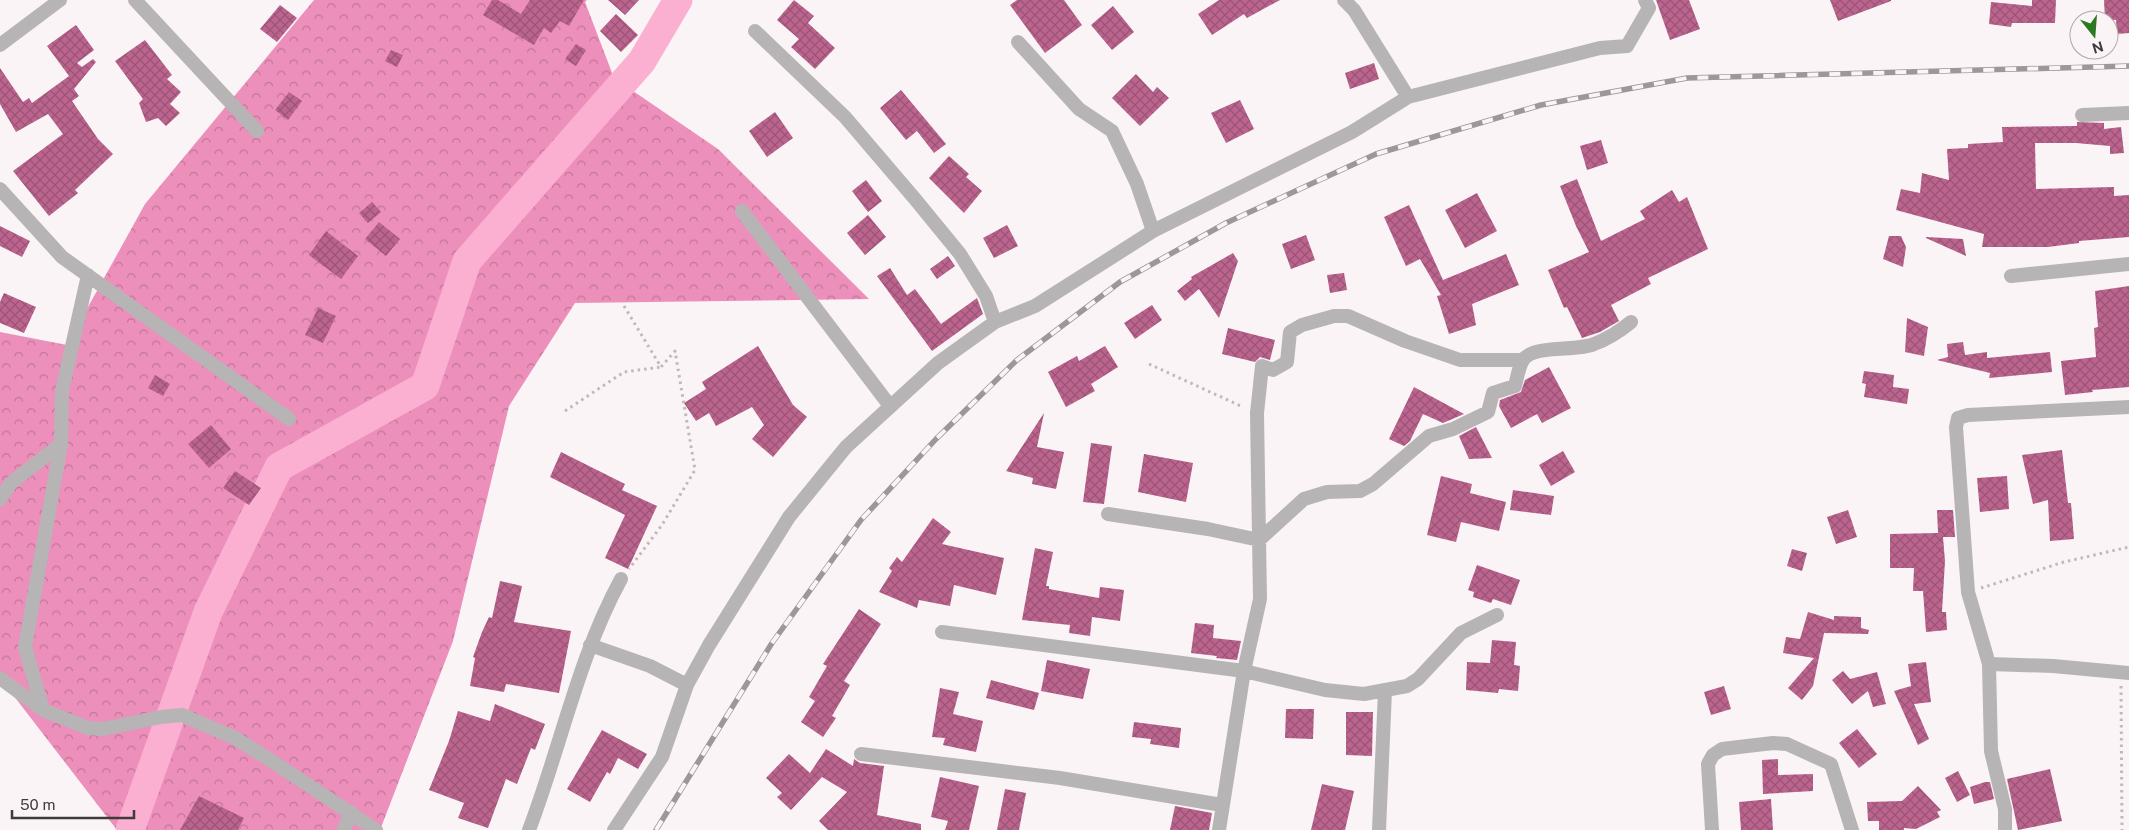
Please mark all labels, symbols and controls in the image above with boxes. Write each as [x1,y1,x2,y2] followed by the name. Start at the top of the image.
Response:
[2069,10,2119,60] north arrow
[2090,38,2105,57] text: N
[12,788,135,820] scale bar
[20,796,55,813] text: 50 m

